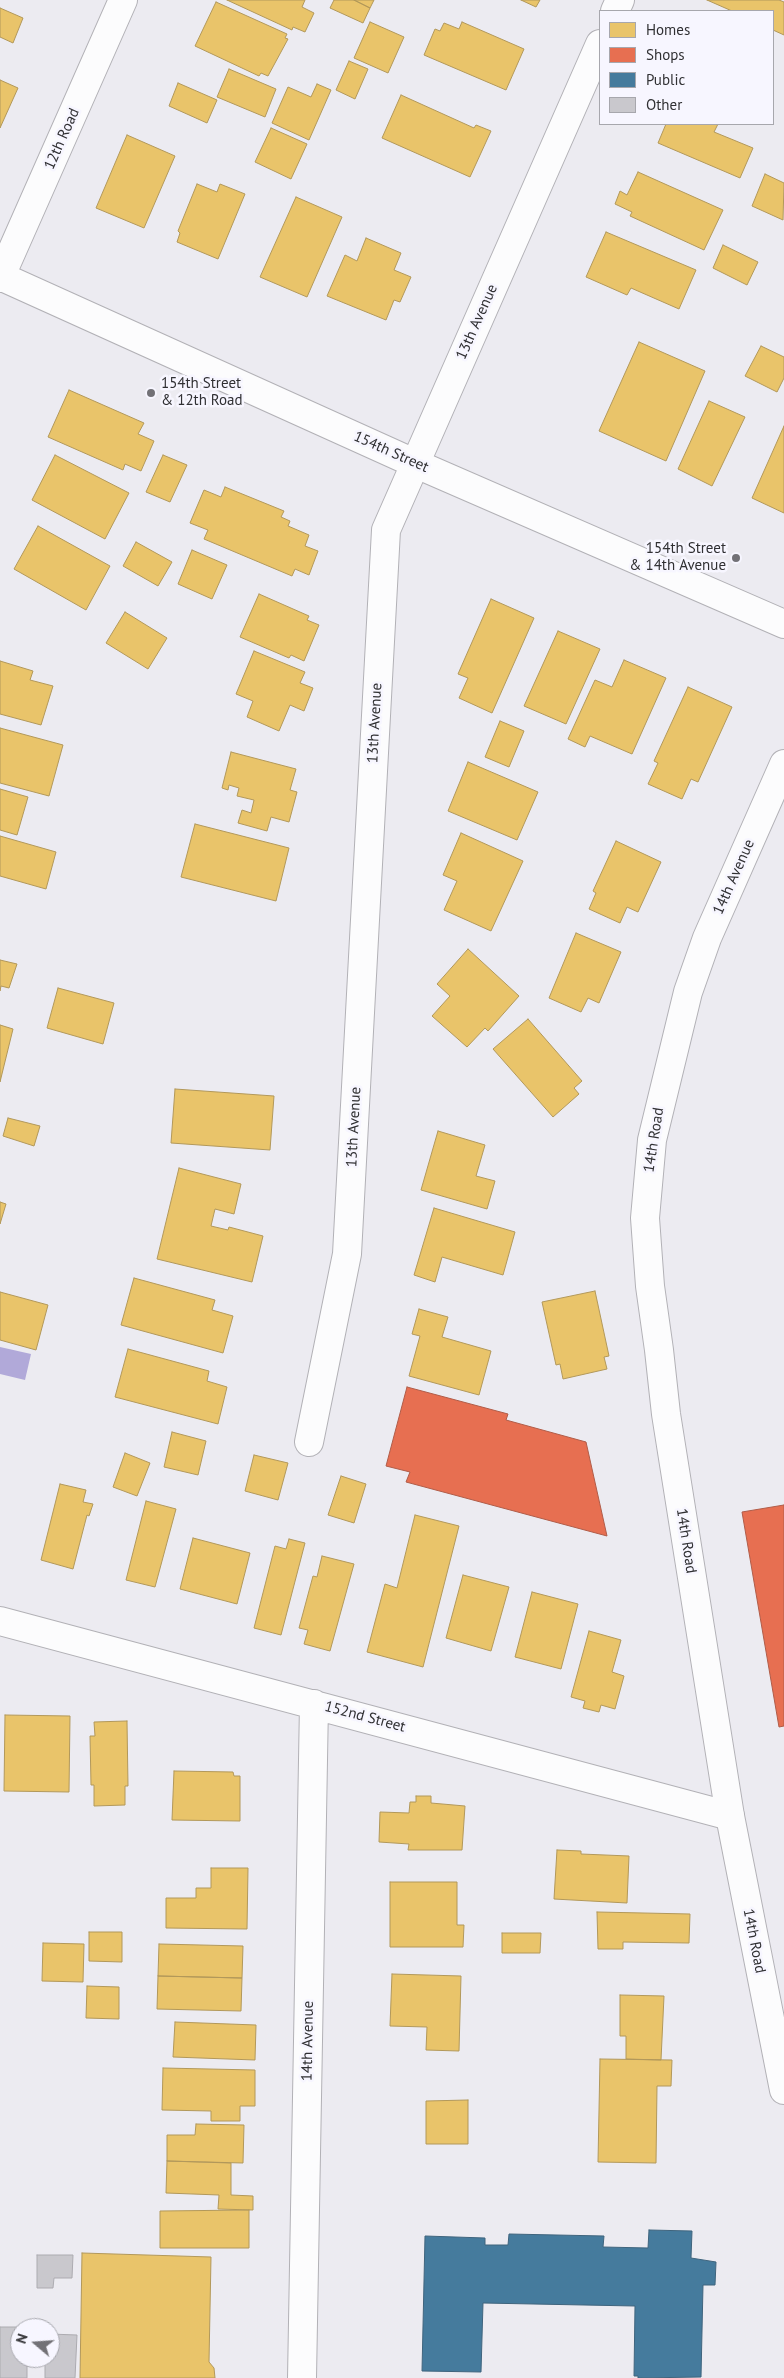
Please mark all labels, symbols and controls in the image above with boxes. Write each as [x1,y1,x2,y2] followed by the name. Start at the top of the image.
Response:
[599,10,774,125] legend
[646,20,690,39] text: Homes
[646,45,685,64] text: Shops
[646,70,685,89] text: Public
[646,95,682,114] text: Other
[40,105,84,173] street label: 12th Road
[452,282,502,362] street label: 13th Avenue
[161,375,243,410] place label: 154th Street & 12th Road
[145,387,157,399] marker: 154th Street & 12th Road
[351,427,431,477] street label: 154th Street
[629,540,726,575] place label: 154th Street & 14th Avenue
[730,552,742,564] marker: 154th Street & 14th Avenue
[364,682,386,764] street label: 13th Avenue
[709,837,759,917] street label: 14th Avenue
[343,1086,365,1168] street label: 13th Avenue
[640,1106,668,1174] street label: 14th Road
[672,1507,700,1575] street label: 14th Road
[323,1698,407,1736] street label: 152nd Street
[739,1907,769,1975] street label: 14th Road
[298,2001,318,2081] street label: 14th Avenue
[10,2318,60,2368] north arrow
[12,2332,32,2346] text: N

